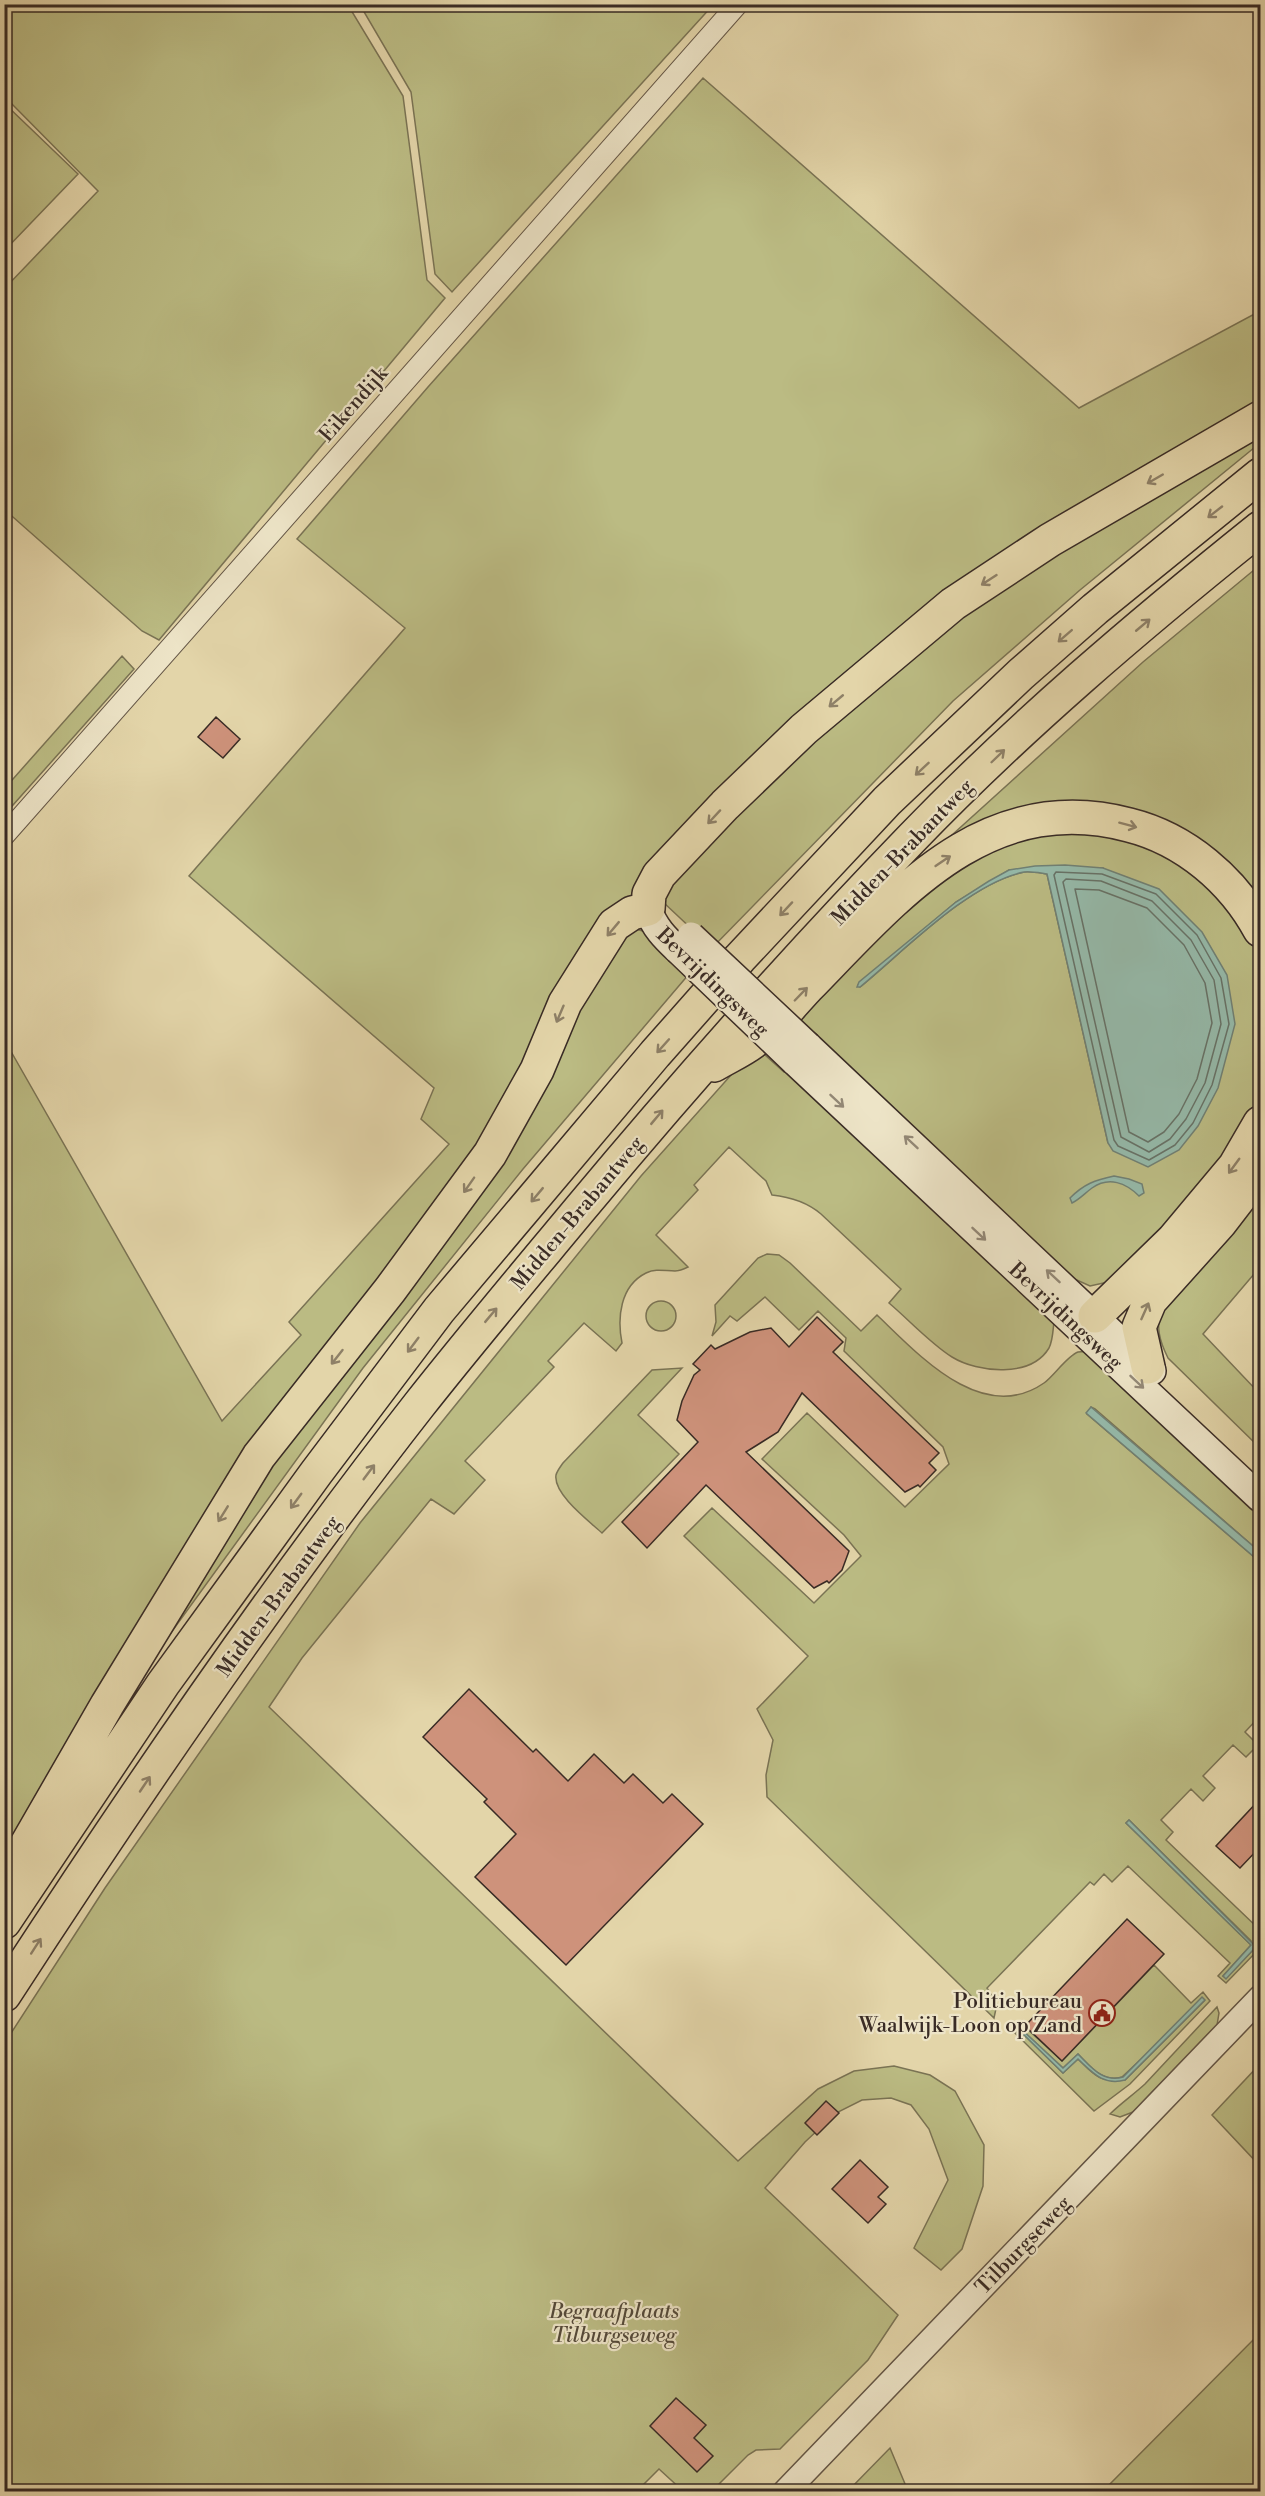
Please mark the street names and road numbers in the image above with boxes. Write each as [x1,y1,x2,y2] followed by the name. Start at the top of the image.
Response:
[314,361,394,448] street label: Eikendijk
[826,774,979,931] street label: Midden-Brabantweg
[650,922,774,1043] street label: Bevrijdingsweg
[506,1131,650,1296] street label: Midden-Brabantweg
[1002,1257,1128,1376] street label: Bevrijdingsweg
[211,1511,346,1683] street label: Midden-Brabantweg
[970,2191,1077,2300] street label: Tilburgseweg

